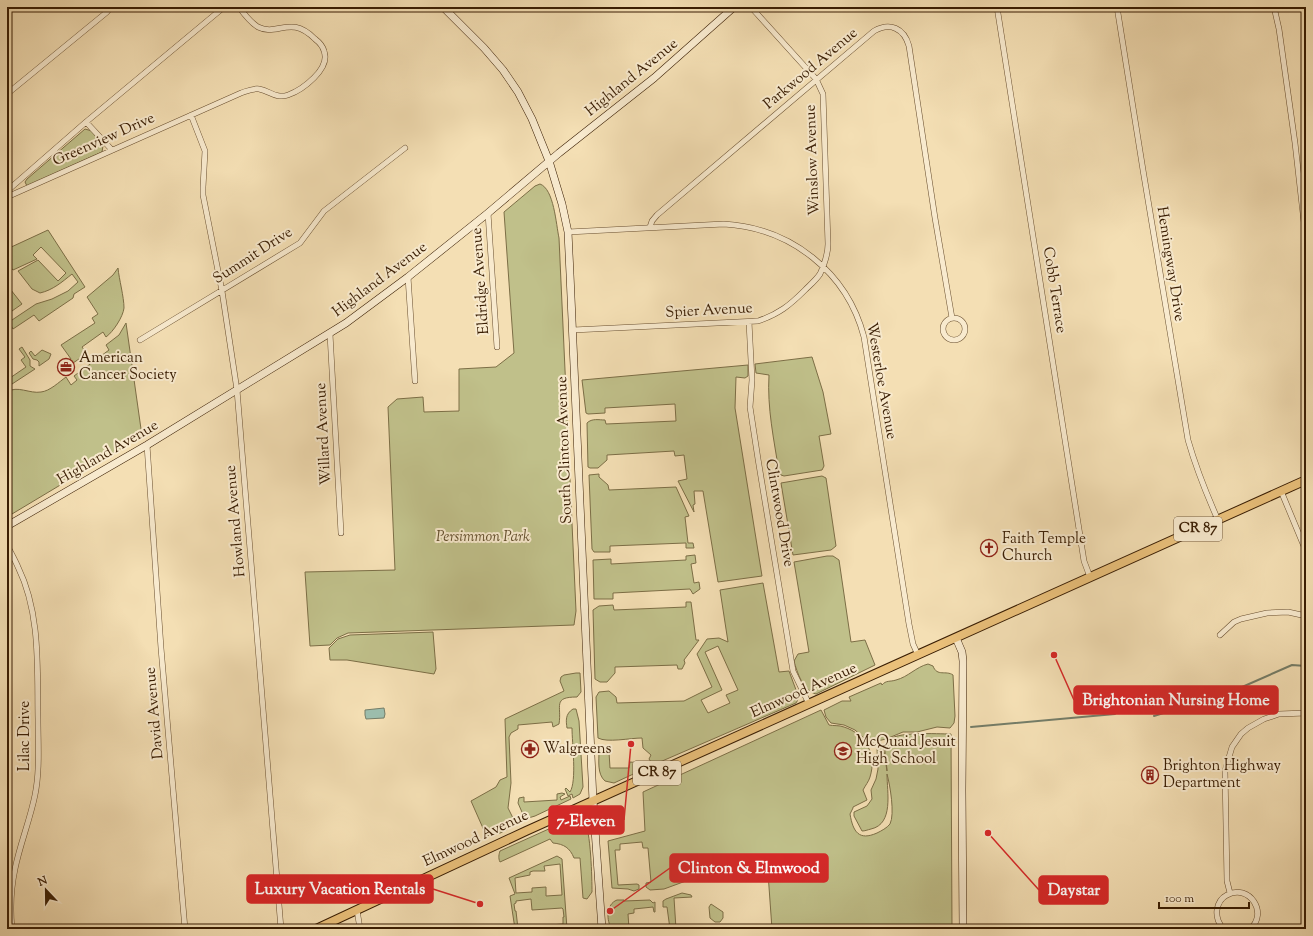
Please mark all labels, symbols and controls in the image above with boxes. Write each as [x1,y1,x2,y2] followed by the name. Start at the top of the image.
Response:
[759,23,863,115] street label: Parkwood Avenue
[581,34,683,122] street label: Highland Avenue
[801,104,825,216] street label: Winslow Avenue
[50,108,158,172] street label: Greenview Drive
[1151,205,1189,323] street label: Hemingway Drive
[209,222,297,290] street label: Summit Drive
[467,227,495,335] street label: Eldridge Avenue
[328,237,432,323] street label: Highland Avenue
[1037,245,1071,335] street label: Cobb Terrace
[665,298,753,324] street label: Spier Avenue
[860,321,902,441] street label: Westerloe Avenue
[79,348,177,386] place label: American Cancer Society
[56,357,76,377] office icon: American Cancer Society
[552,376,578,524] street label: South Clinton Avenue
[311,382,337,486] street label: Willard Avenue
[53,415,163,491] street label: Highland Avenue
[759,457,799,569] street label: Clintwood Drive
[221,464,251,578] street label: Howland Avenue
[1174,517,1222,541] road number: CR 87
[436,527,530,548] park label: Persimmon Park
[1002,529,1086,567] place label: Faith Temple Church
[979,538,999,558] church icon: Faith Temple Church
[748,658,860,724] street label: Elmwood Avenue
[141,666,169,760] street label: David Avenue
[1074,686,1278,714] callout: Brightonian Nursing Home
[1082,690,1270,713] text: Brightonian Nursing Home
[15,701,36,771] street label: Lilac Drive
[856,732,956,770] place label: McQuaid Jesuit High School
[520,739,540,759] pharmacy icon: Walgreens
[543,739,612,760] place label: Walgreens
[833,741,853,761] school or university icon: McQuaid Jesuit High School
[1163,756,1282,794] place label: Brighton Highway Department
[633,761,681,785] road number: CR 87
[1140,765,1160,785] building icon: Brighton Highway Department
[420,805,532,873] street label: Elmwood Avenue
[549,806,624,834] callout: 7-Eleven
[556,811,616,834] text: 7-Eleven
[670,854,828,882] callout: Clinton & Elmwood
[678,858,821,881] text: Clinton & Elmwood
[26,870,66,910] north arrow
[35,873,50,891] text: N
[247,875,433,903] callout: Luxury Vacation Rentals
[1039,876,1108,904] callout: Daystar
[255,879,425,902] text: Luxury Vacation Rentals
[1048,880,1101,903] text: Daystar
[1159,884,1249,910] scale bar
[1165,890,1194,908] text: 100 m

